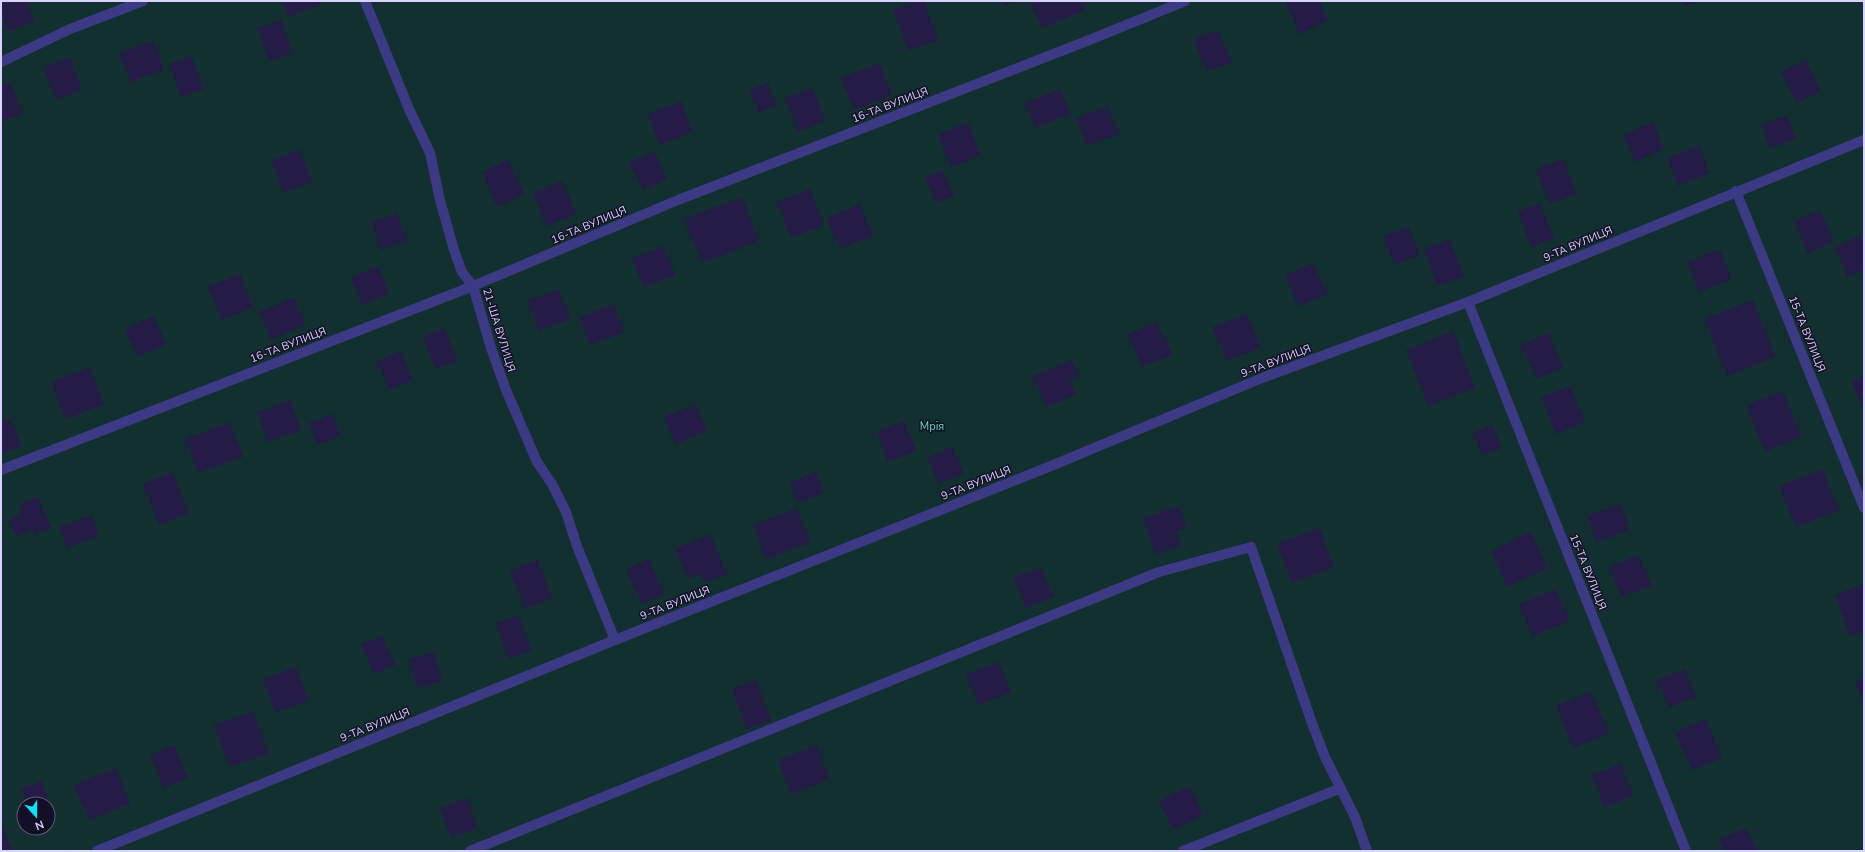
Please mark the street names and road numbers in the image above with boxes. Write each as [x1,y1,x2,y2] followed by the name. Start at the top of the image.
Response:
[850,84,930,126] street label: 16-ТА ВУЛИЦЯ
[549,202,629,248] street label: 16-ТА ВУЛИЦЯ
[1541,223,1615,265] street label: 9-ТА ВУЛИЦЯ
[479,286,519,374] street label: 21-ША ВУЛИЦЯ
[1785,294,1829,374] street label: 15-ТА ВУЛИЦЯ
[248,324,328,366] street label: 16-ТА ВУЛИЦЯ
[1239,341,1313,381] street label: 9-ТА ВУЛИЦЯ
[939,462,1013,504] street label: 9-ТА ВУЛИЦЯ
[1566,532,1610,612] street label: 15-ТА ВУЛИЦЯ
[638,582,712,624] street label: 9-ТА ВУЛИЦЯ
[338,704,412,746] street label: 9-ТА ВУЛИЦЯ

